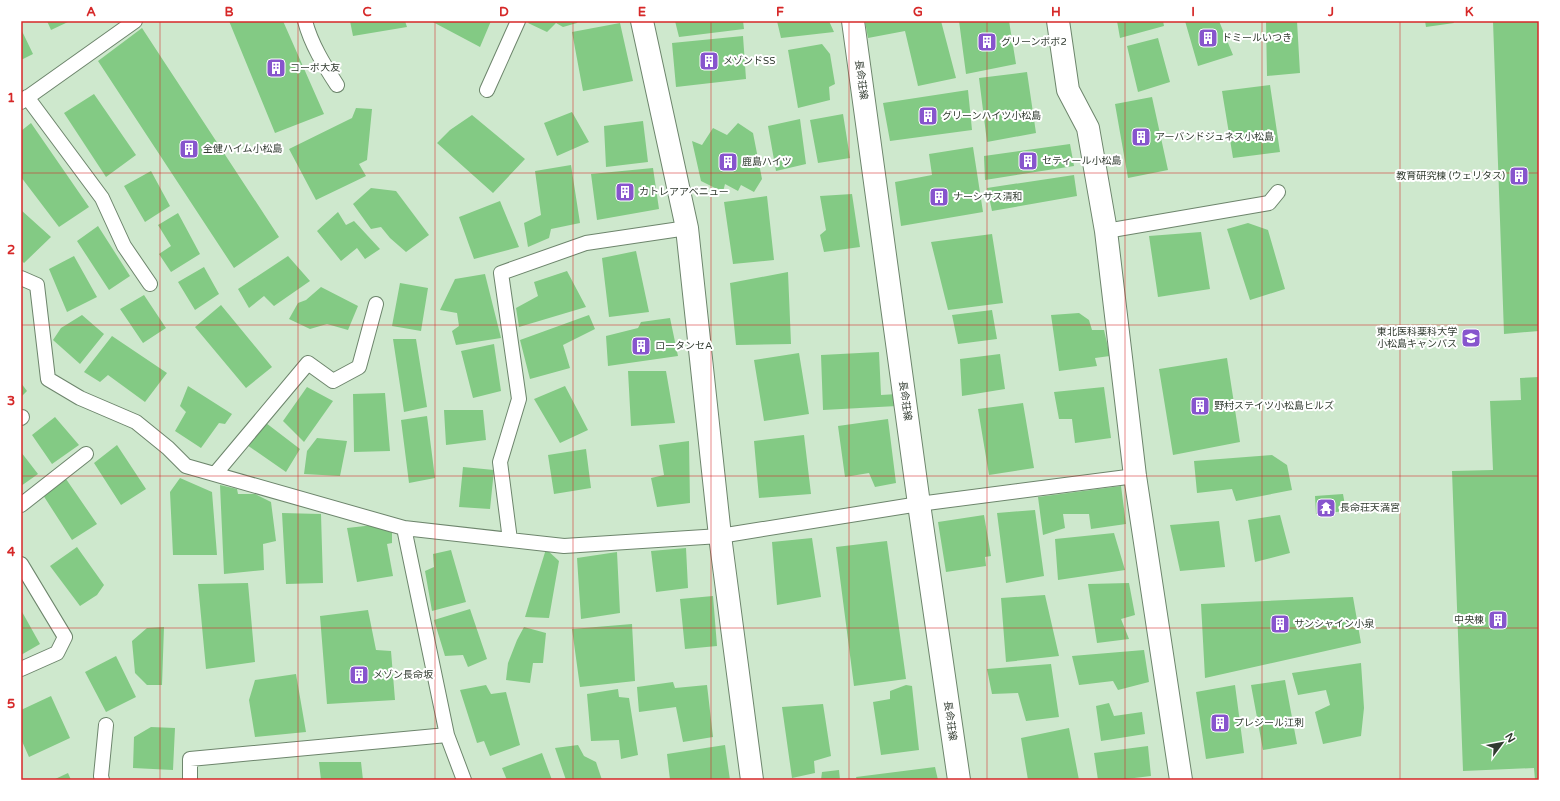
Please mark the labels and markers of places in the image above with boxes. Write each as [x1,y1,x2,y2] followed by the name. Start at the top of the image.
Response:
[1197,27,1219,49] building icon: ドミールいつき
[976,31,998,53] building icon: グリーンポポ2
[1222,32,1292,44] place label: ドミールいつき
[1001,36,1067,48] place label: グリーンポポ2
[698,50,720,72] building icon: メゾンドSS
[723,55,775,67] place label: メゾンドSS
[265,57,287,79] building icon: コーポ大友
[290,62,340,74] place label: コーポ大友
[917,105,939,127] building icon: グリーンハイツ小松島
[942,110,1041,122] place label: グリーンハイツ小松島
[1130,126,1152,148] building icon: アーバンドジュネス小松島
[1155,131,1274,143] place label: アーバンドジュネス小松島
[178,138,200,160] building icon: 全健ハイム小松島
[203,143,283,155] place label: 全健ハイム小松島
[1017,150,1039,172] building icon: セティール小松島
[717,151,739,173] building icon: 鹿島ハイツ
[1042,155,1121,167] place label: セティール小松島
[742,156,792,168] place label: 鹿島ハイツ
[1508,165,1530,187] building icon: 教育研究棟 (ウェリタス)
[1396,170,1505,182] place label: 教育研究棟 (ウェリタス)
[614,181,636,203] building icon: カトレアアベニュー
[639,186,729,198] place label: カトレアアベニュー
[928,186,950,208] building icon: ナーシサス清和
[953,191,1023,203] place label: ナーシサス清和
[1377,326,1457,350] place label: 東北医科薬科大学 小松島キャンパス
[1460,327,1482,349] school or university icon: 東北医科薬科大学 小松島キャンパス
[630,335,652,357] building icon: ロータンセA
[655,340,712,352] place label: ロータンセA
[1189,395,1211,417] building icon: 野村ステイツ小松島ヒルズ
[1214,400,1334,412] place label: 野村ステイツ小松島ヒルズ
[1315,497,1337,519] temple icon: 長命荘天満宮
[1340,502,1400,514] place label: 長命荘天満宮
[1487,609,1509,631] building icon: 中央棟
[1269,613,1291,635] building icon: サンシャイン小泉
[1454,614,1484,626] place label: 中央棟
[1294,618,1375,630] place label: サンシャイン小泉
[348,664,370,686] building icon: メゾン長命坂
[373,669,433,681] place label: メゾン長命坂
[1209,712,1231,734] building icon: プレジール江刺
[1234,717,1304,729] place label: プレジール江刺

